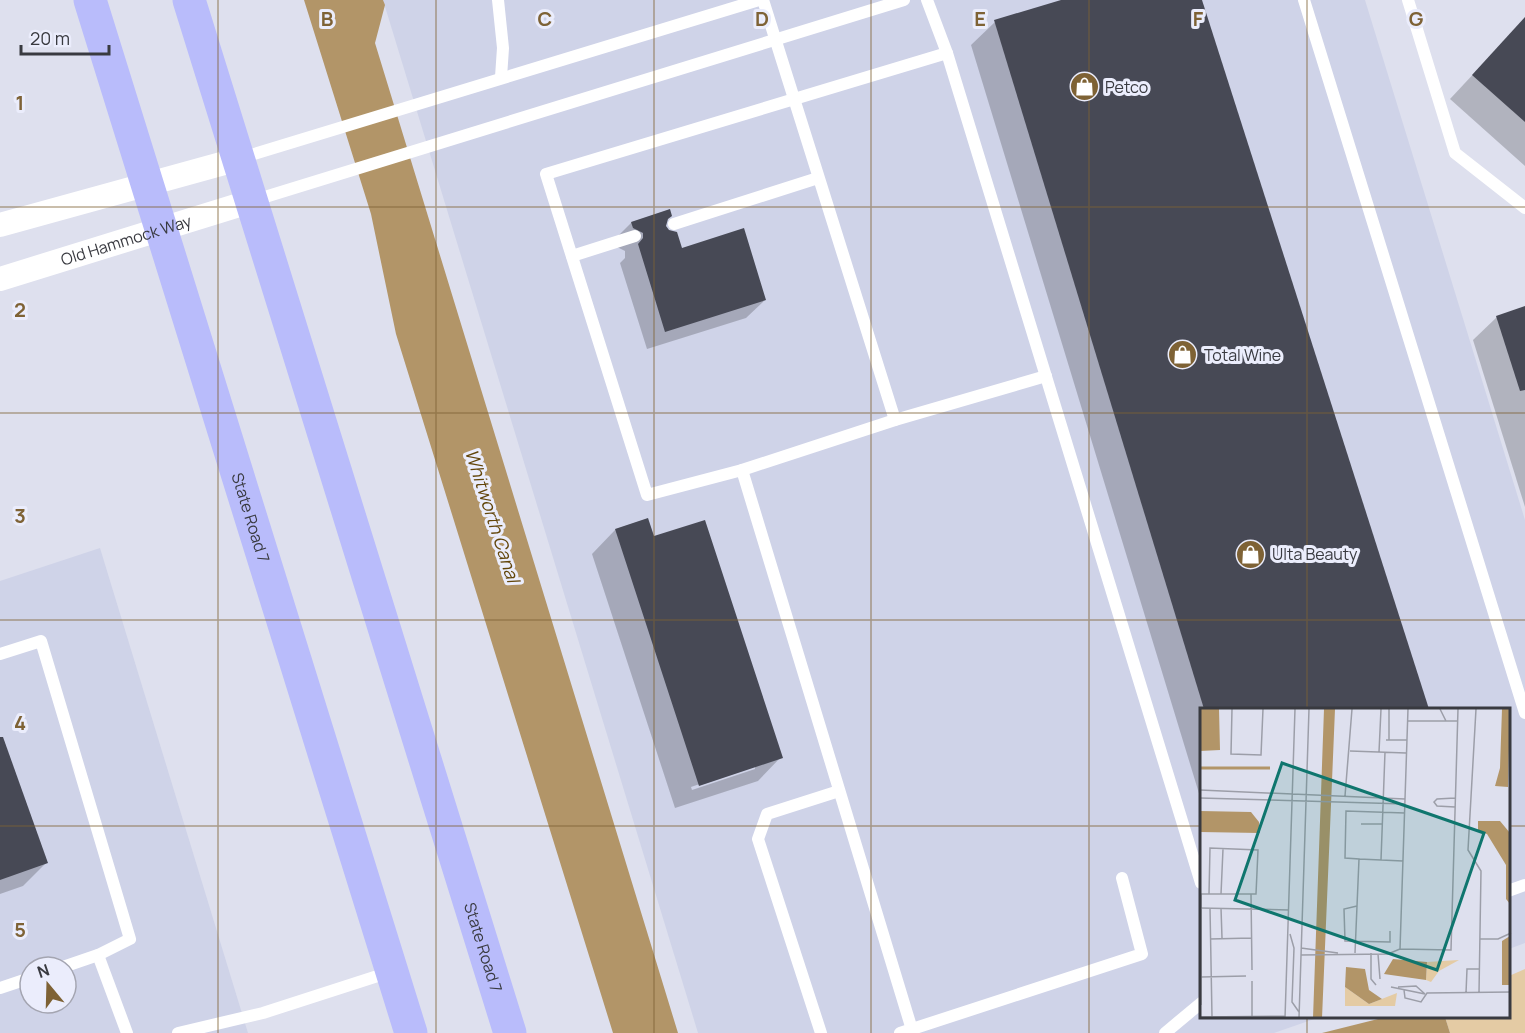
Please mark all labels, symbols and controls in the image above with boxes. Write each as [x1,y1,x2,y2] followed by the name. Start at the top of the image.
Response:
[321,5,334,32] text: B
[538,5,552,32] text: C
[755,5,769,32] text: D
[974,5,986,32] text: E
[1193,5,1204,32] text: F
[1409,5,1424,32] text: G
[21,18,110,56] scale bar
[30,26,70,50] text: 20 m
[1068,71,1100,103] shop icon: Petco
[1105,76,1148,98] place label: Petco
[16,89,24,116] text: 1
[58,209,195,271] street label: Old Hammock Way
[14,296,26,323] text: 2
[1167,339,1199,371] shop icon: Total Wine
[1204,344,1281,366] place label: Total Wine
[460,446,527,588] water label: Whitworth Canal
[227,470,275,565] street label: State Road 7
[14,502,26,529] text: 3
[1235,538,1267,570] shop icon: Ulta Beauty
[1272,543,1358,565] place label: Ulta Beauty
[1200,708,1510,1018] inset map
[14,709,26,736] text: 4
[459,900,508,995] street label: State Road 7
[14,916,26,943] text: 5
[18,955,78,1015] north arrow
[34,959,52,983] text: N

